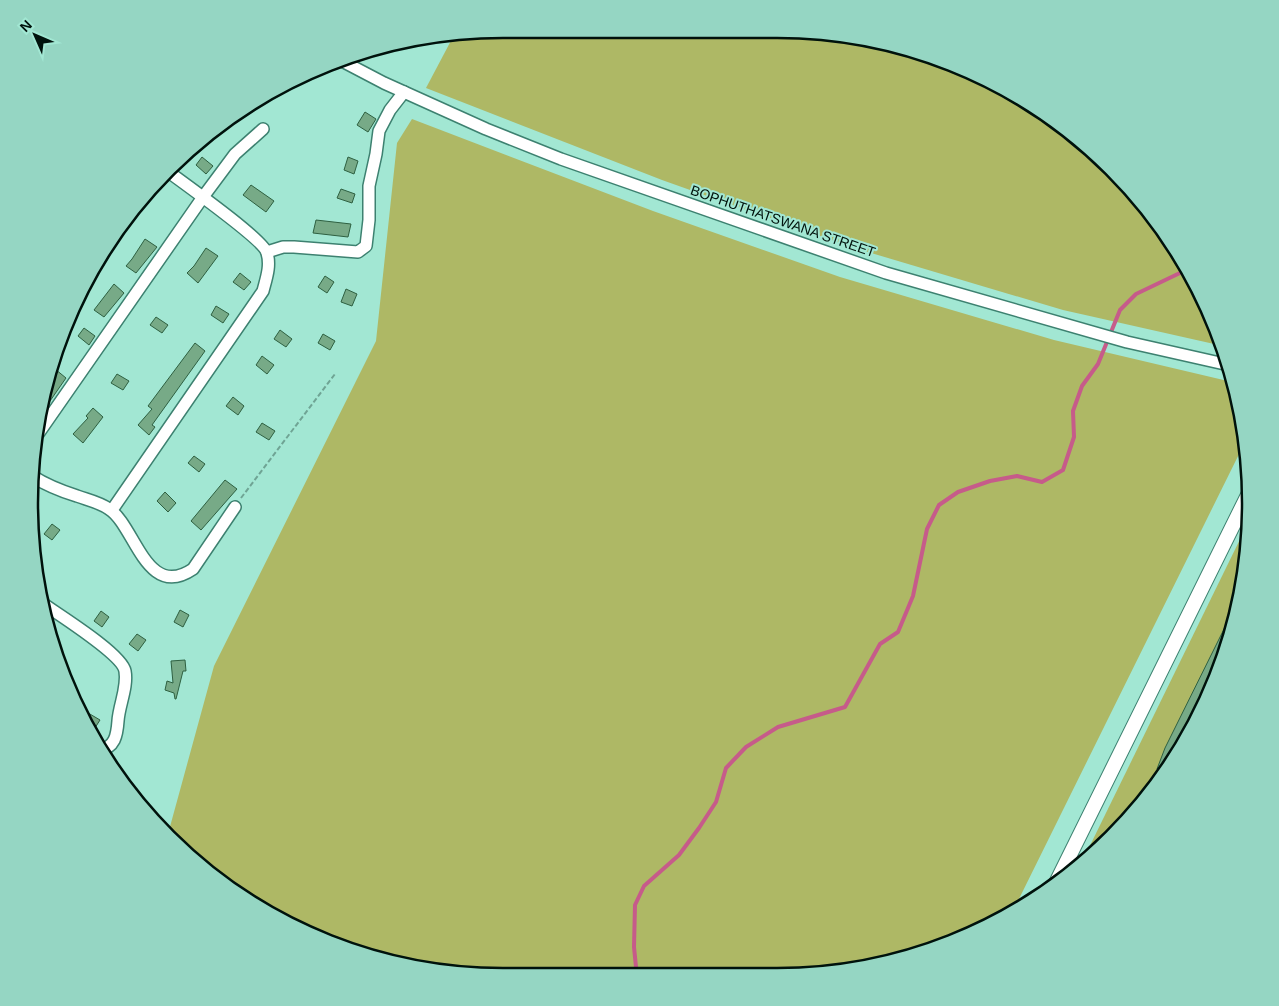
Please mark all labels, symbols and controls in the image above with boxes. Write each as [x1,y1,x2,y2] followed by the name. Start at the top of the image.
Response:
[10,10,60,60] north arrow
[17,17,35,35] text: N
[688,182,878,260] street label: BOPHUTHATSWANA STREET

